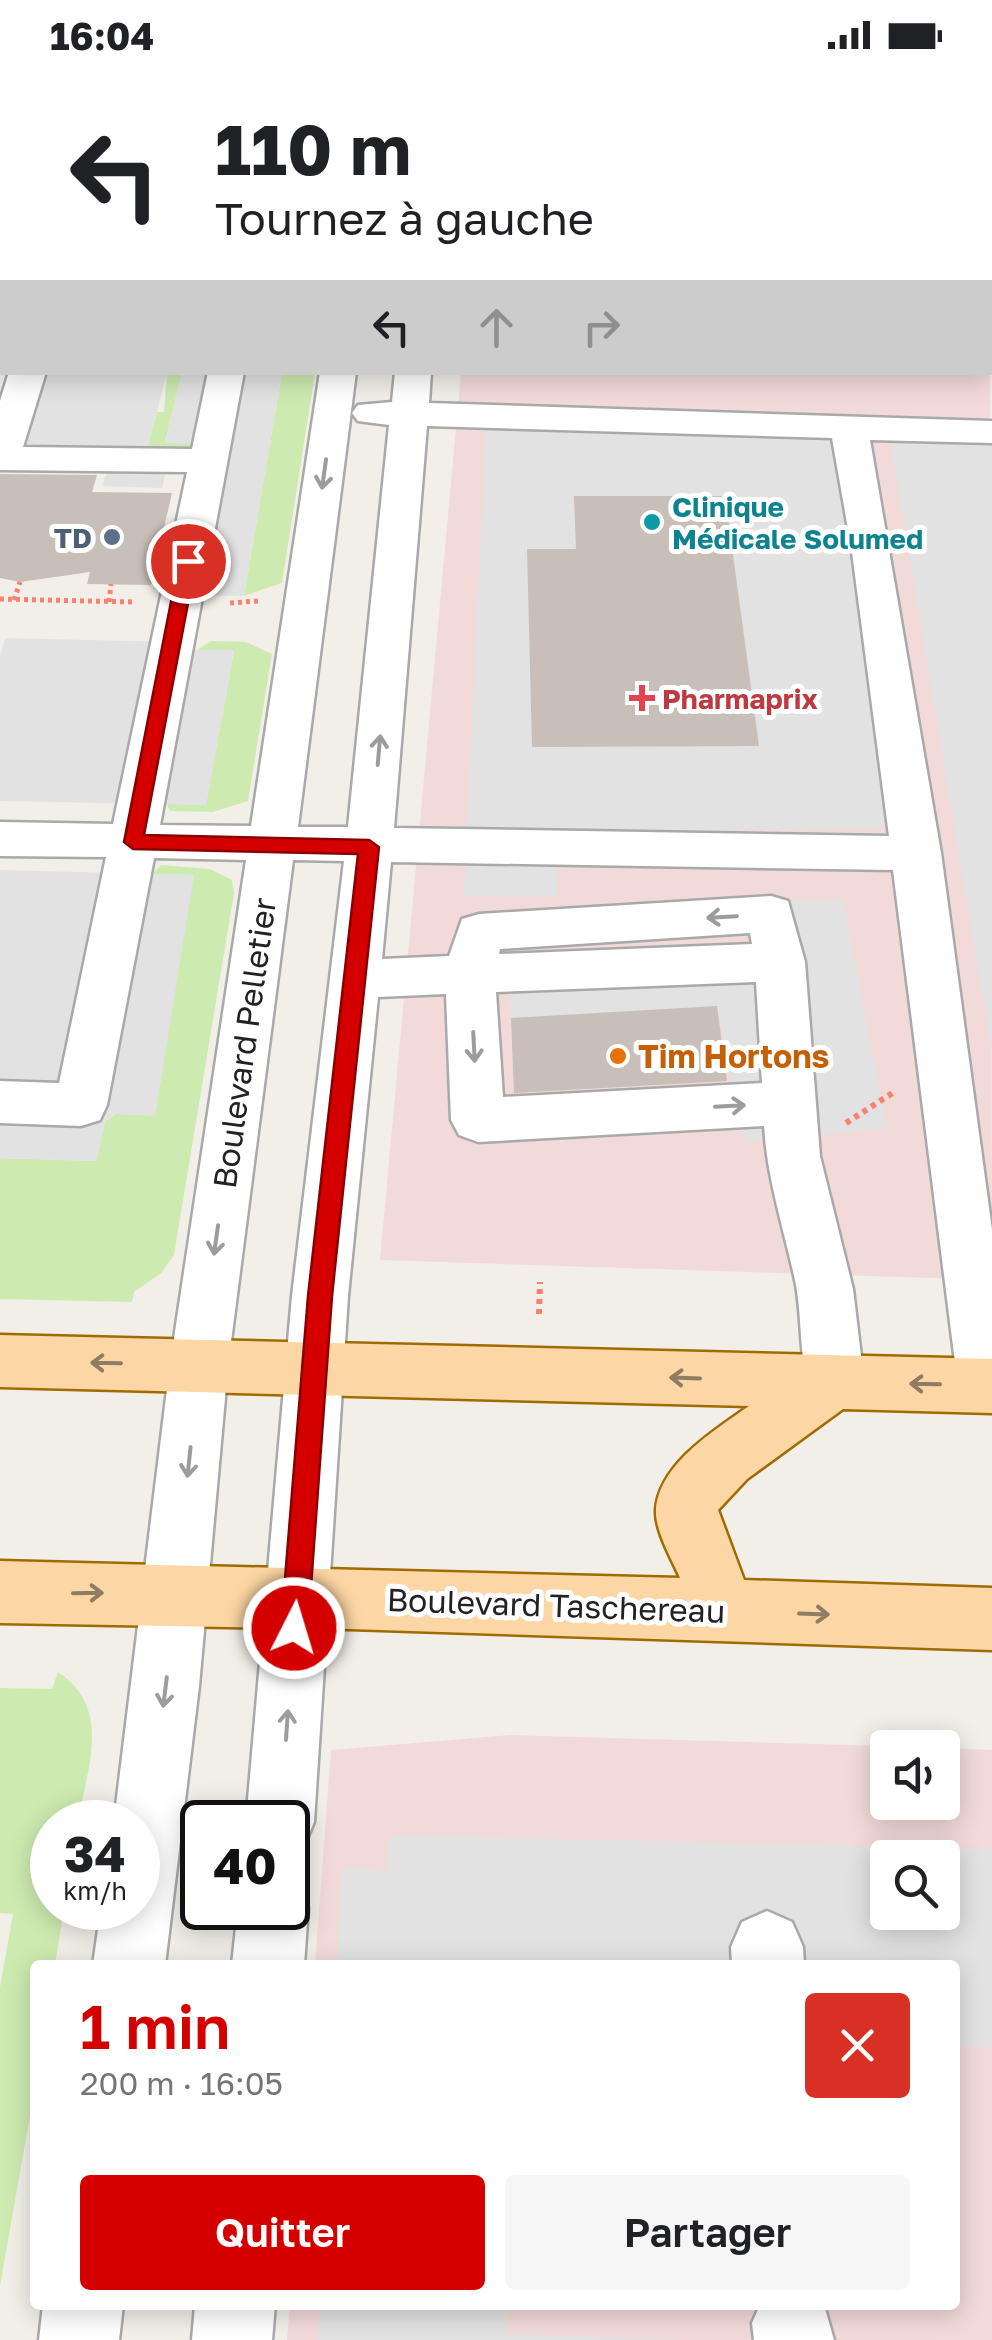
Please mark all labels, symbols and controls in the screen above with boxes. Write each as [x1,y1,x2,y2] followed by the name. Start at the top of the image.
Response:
[50,13,154,58] text: 16:04
[215,106,411,190] text: 110 m
[50,110,180,240] icon: left
[215,191,594,245] text: Tournez à gauche
[364,300,419,355] icon: left
[469,300,524,355] icon: ahead
[574,300,629,355] icon: right
[314,457,332,489] one-way arrow
[672,490,923,555] place label: Clinique Médicale Solumed
[641,511,663,533] marker: Clinique Médicale Solumed
[146,519,231,604] pin
[54,521,92,554] place label: TD
[101,526,123,548] marker: TD
[161,534,216,589] icon: arrive
[662,682,818,715] place label: Pharmaprix
[631,687,653,709] marker: Pharmaprix
[369,734,388,767] one-way arrow
[205,895,283,1191] street label: Boulevard Pelletier
[706,908,739,927] one-way arrow
[465,1031,484,1063] one-way arrow
[638,1037,829,1075] place label: Tim Hortons
[607,1045,629,1067] marker: Tim Hortons
[713,1096,746,1115] one-way arrow
[207,1223,225,1256] one-way arrow
[90,1354,122,1372] one-way arrow
[669,1368,701,1387] one-way arrow
[909,1374,942,1394] one-way arrow
[179,1445,198,1477] one-way arrow
[242,1576,346,1680] position arrow
[386,1580,726,1630] street label: Boulevard Taschereau
[70,1584,103,1602] one-way arrow
[797,1604,829,1623] one-way arrow
[155,1675,174,1708] one-way arrow
[278,1710,297,1742] one-way arrow
[870,1730,960,1930] map controls
[870,1730,960,1820] button: sound
[180,1800,310,1930] speed limit sign: 40
[64,1823,126,1883] text: 34
[870,1840,960,1930] button: search
[63,1875,127,1906] text: km/h
[80,1990,230,2062] text: 1 min
[805,1993,910,2098] button: close
[80,2064,283,2102] text: 200 m · 16:05
[80,2175,485,2290] button: Quitter
[505,2175,910,2290] button: Partager

